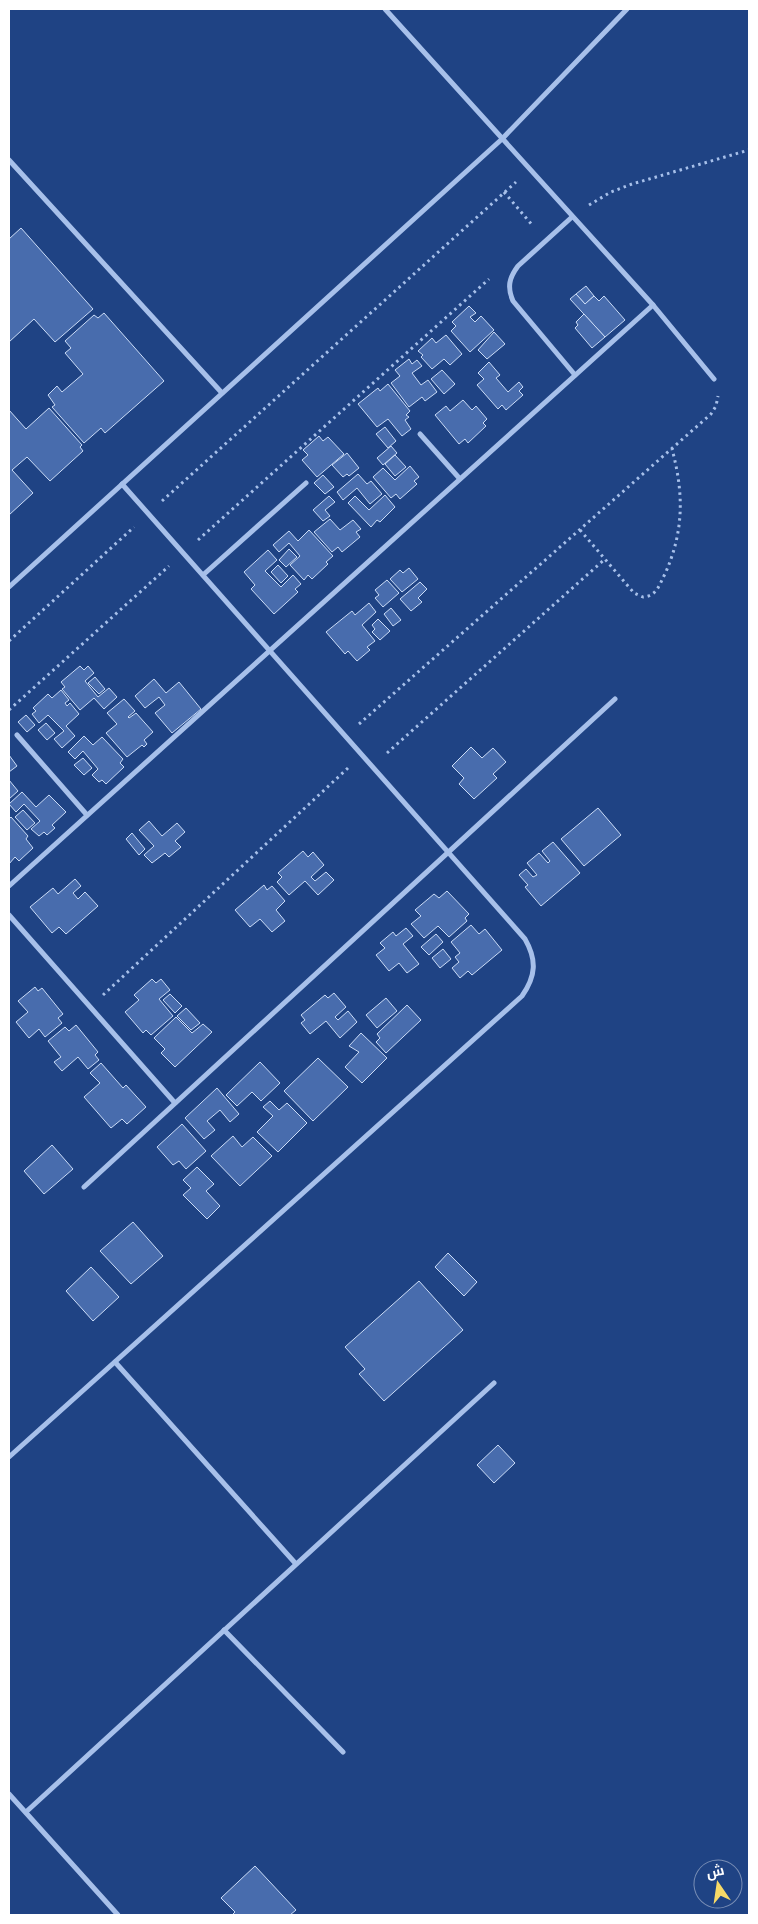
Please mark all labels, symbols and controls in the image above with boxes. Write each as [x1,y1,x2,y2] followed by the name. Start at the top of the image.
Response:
[693,1859,743,1909] north arrow
[705,1862,726,1882] text: ش

